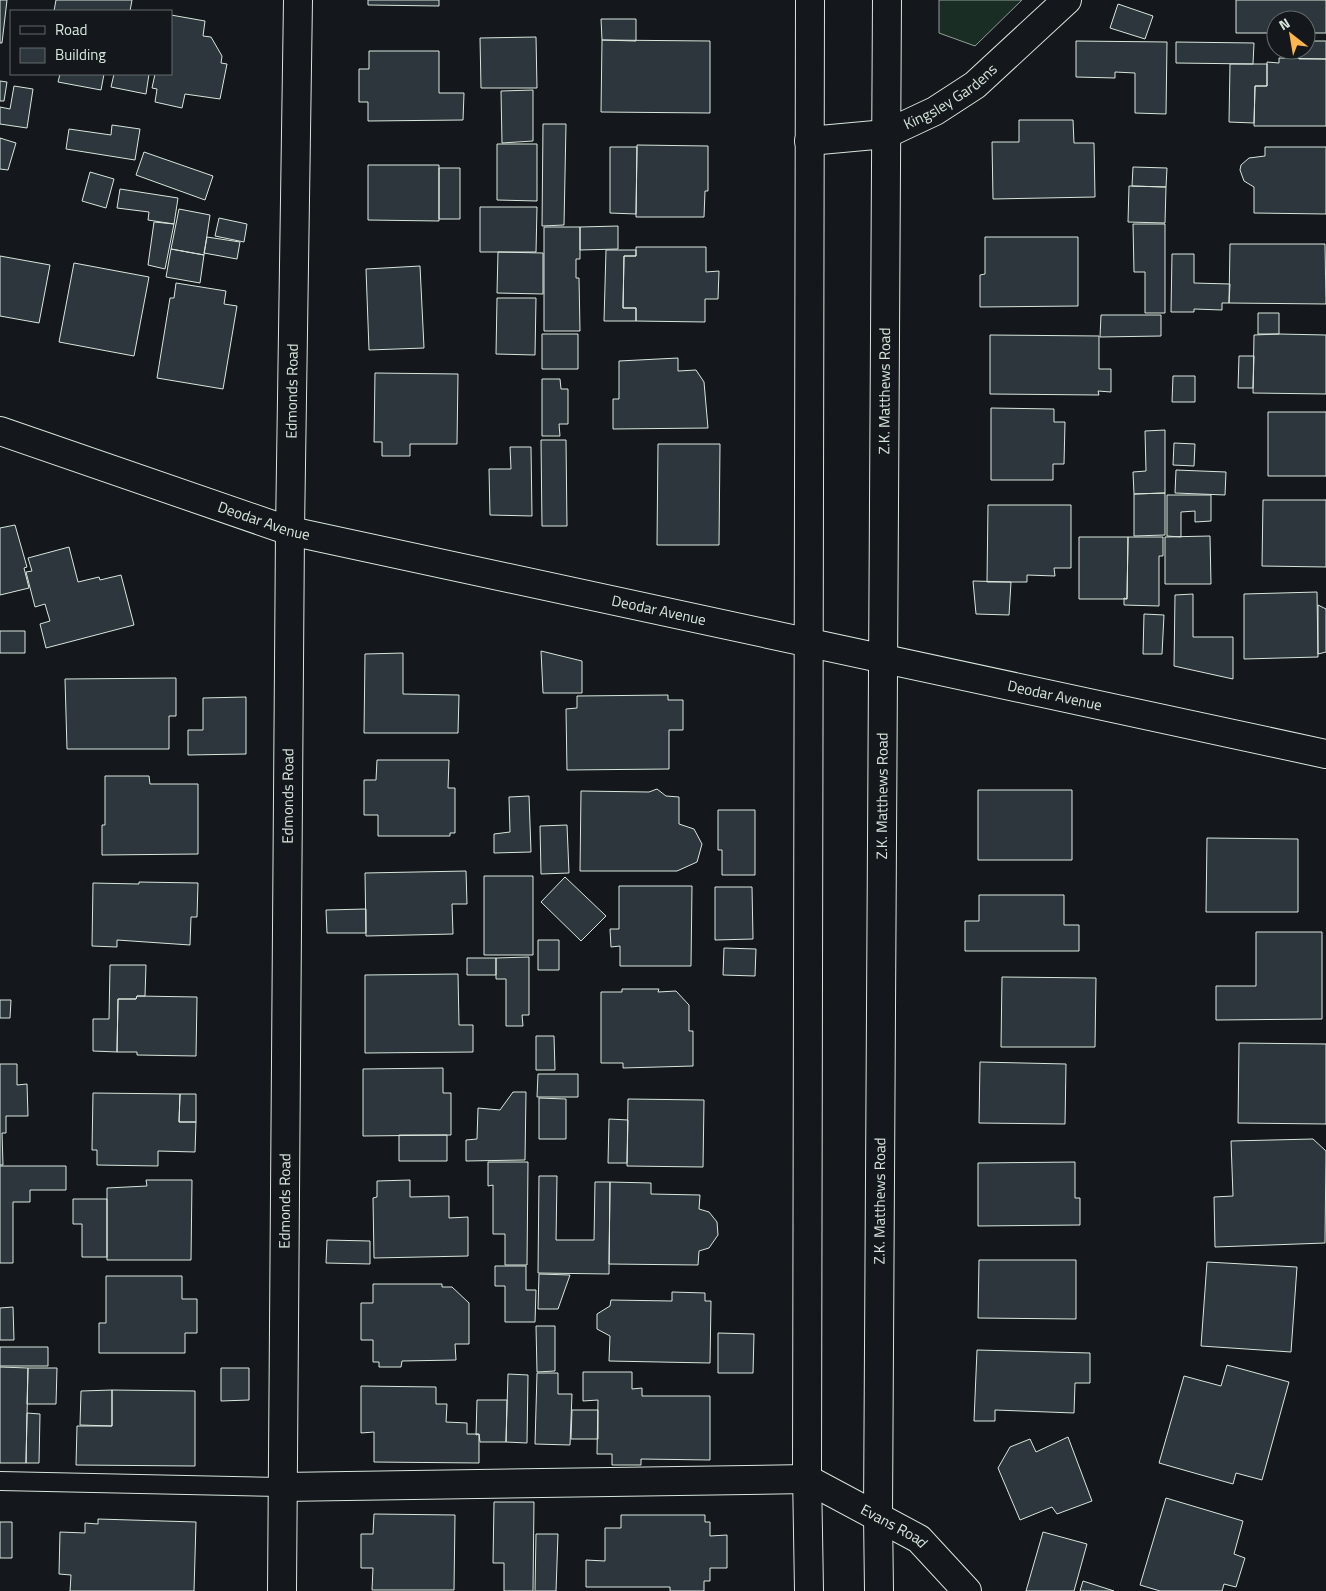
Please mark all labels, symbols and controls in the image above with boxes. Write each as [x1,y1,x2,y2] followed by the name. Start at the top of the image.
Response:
[10,10,172,75] legend
[1266,10,1316,60] north arrow
[1274,12,1294,35] text: N
[55,18,87,41] text: Road
[55,43,106,66] text: Building
[899,58,1002,135] street label: Kingsley Gardens
[872,328,896,454] street label: Z.K. Matthews Road
[279,343,304,439] street label: Edmonds Road
[215,495,312,546] street label: Deodar Avenue
[610,589,708,631] street label: Deodar Avenue
[1005,674,1104,716] street label: Deodar Avenue
[870,733,894,859] street label: Z.K. Matthews Road
[276,748,299,844] street label: Edmonds Road
[867,1138,891,1264] street label: Z.K. Matthews Road
[273,1153,296,1249] street label: Edmonds Road
[857,1498,934,1553] street label: Evans Road

